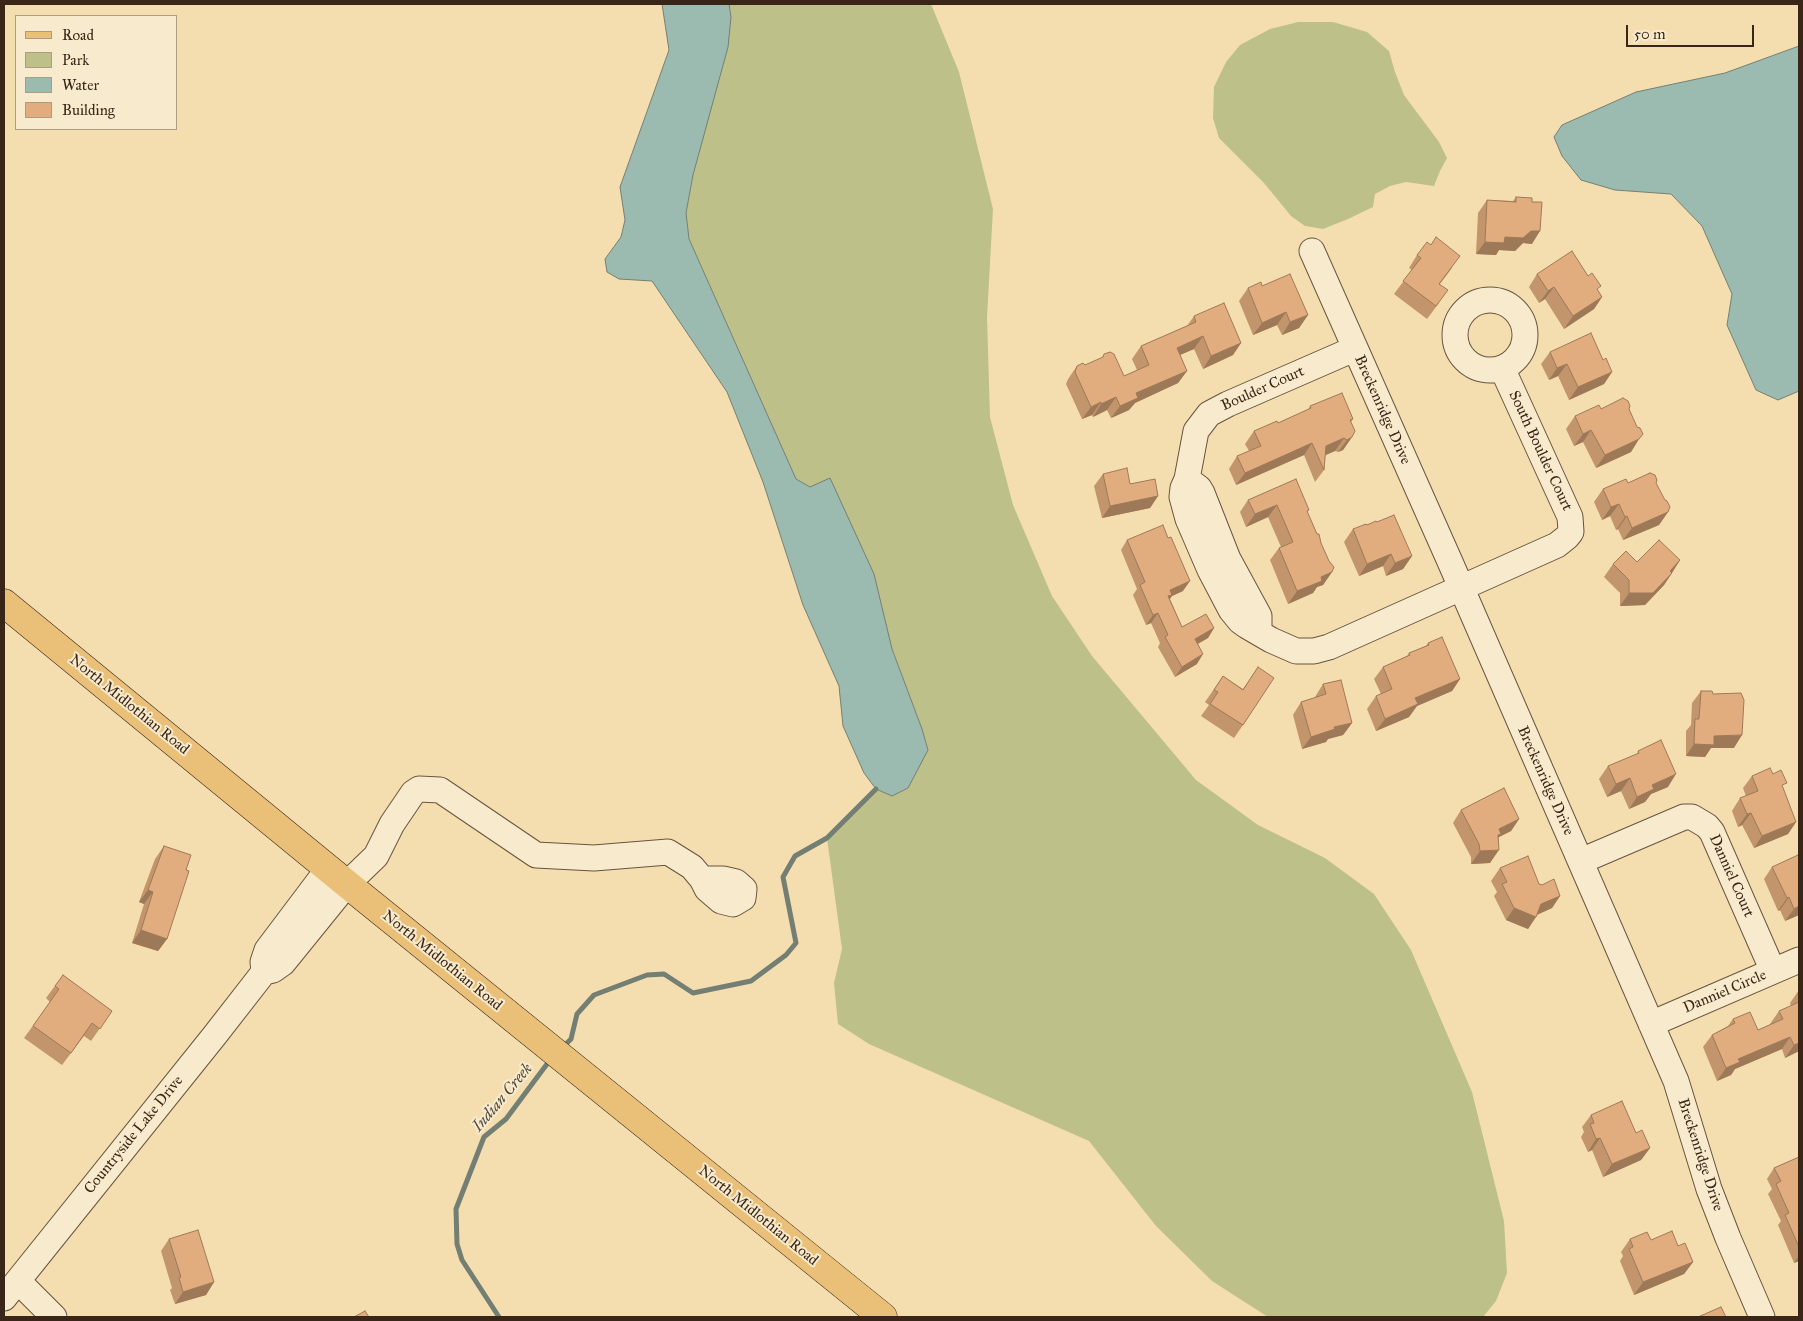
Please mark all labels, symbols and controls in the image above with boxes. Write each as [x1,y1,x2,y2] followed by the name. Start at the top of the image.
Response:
[15,15,178,130] legend
[1628,15,1756,47] scale bar
[1634,25,1666,43] text: 50 m
[62,26,94,44] text: Road
[62,51,89,69] text: Park
[62,76,99,94] text: Water
[62,101,115,119] text: Building
[1350,353,1414,467] street label: Breckenridge Drive
[1219,363,1307,415] street label: Boulder Court
[1504,388,1576,514] street label: South Boulder Court
[66,651,192,759] street label: North Midlothian Road
[1513,724,1577,838] street label: Breckenridge Drive
[1705,832,1757,920] street label: Danniel Court
[379,907,505,1015] street label: North Midlothian Road
[1681,966,1769,1018] street label: Danniel Circle
[469,1060,537,1136] water label: Indian Creek
[81,1072,187,1198] street label: Countryside Lake Drive
[1673,1096,1727,1214] street label: Breckenridge Drive
[695,1162,821,1270] street label: North Midlothian Road

